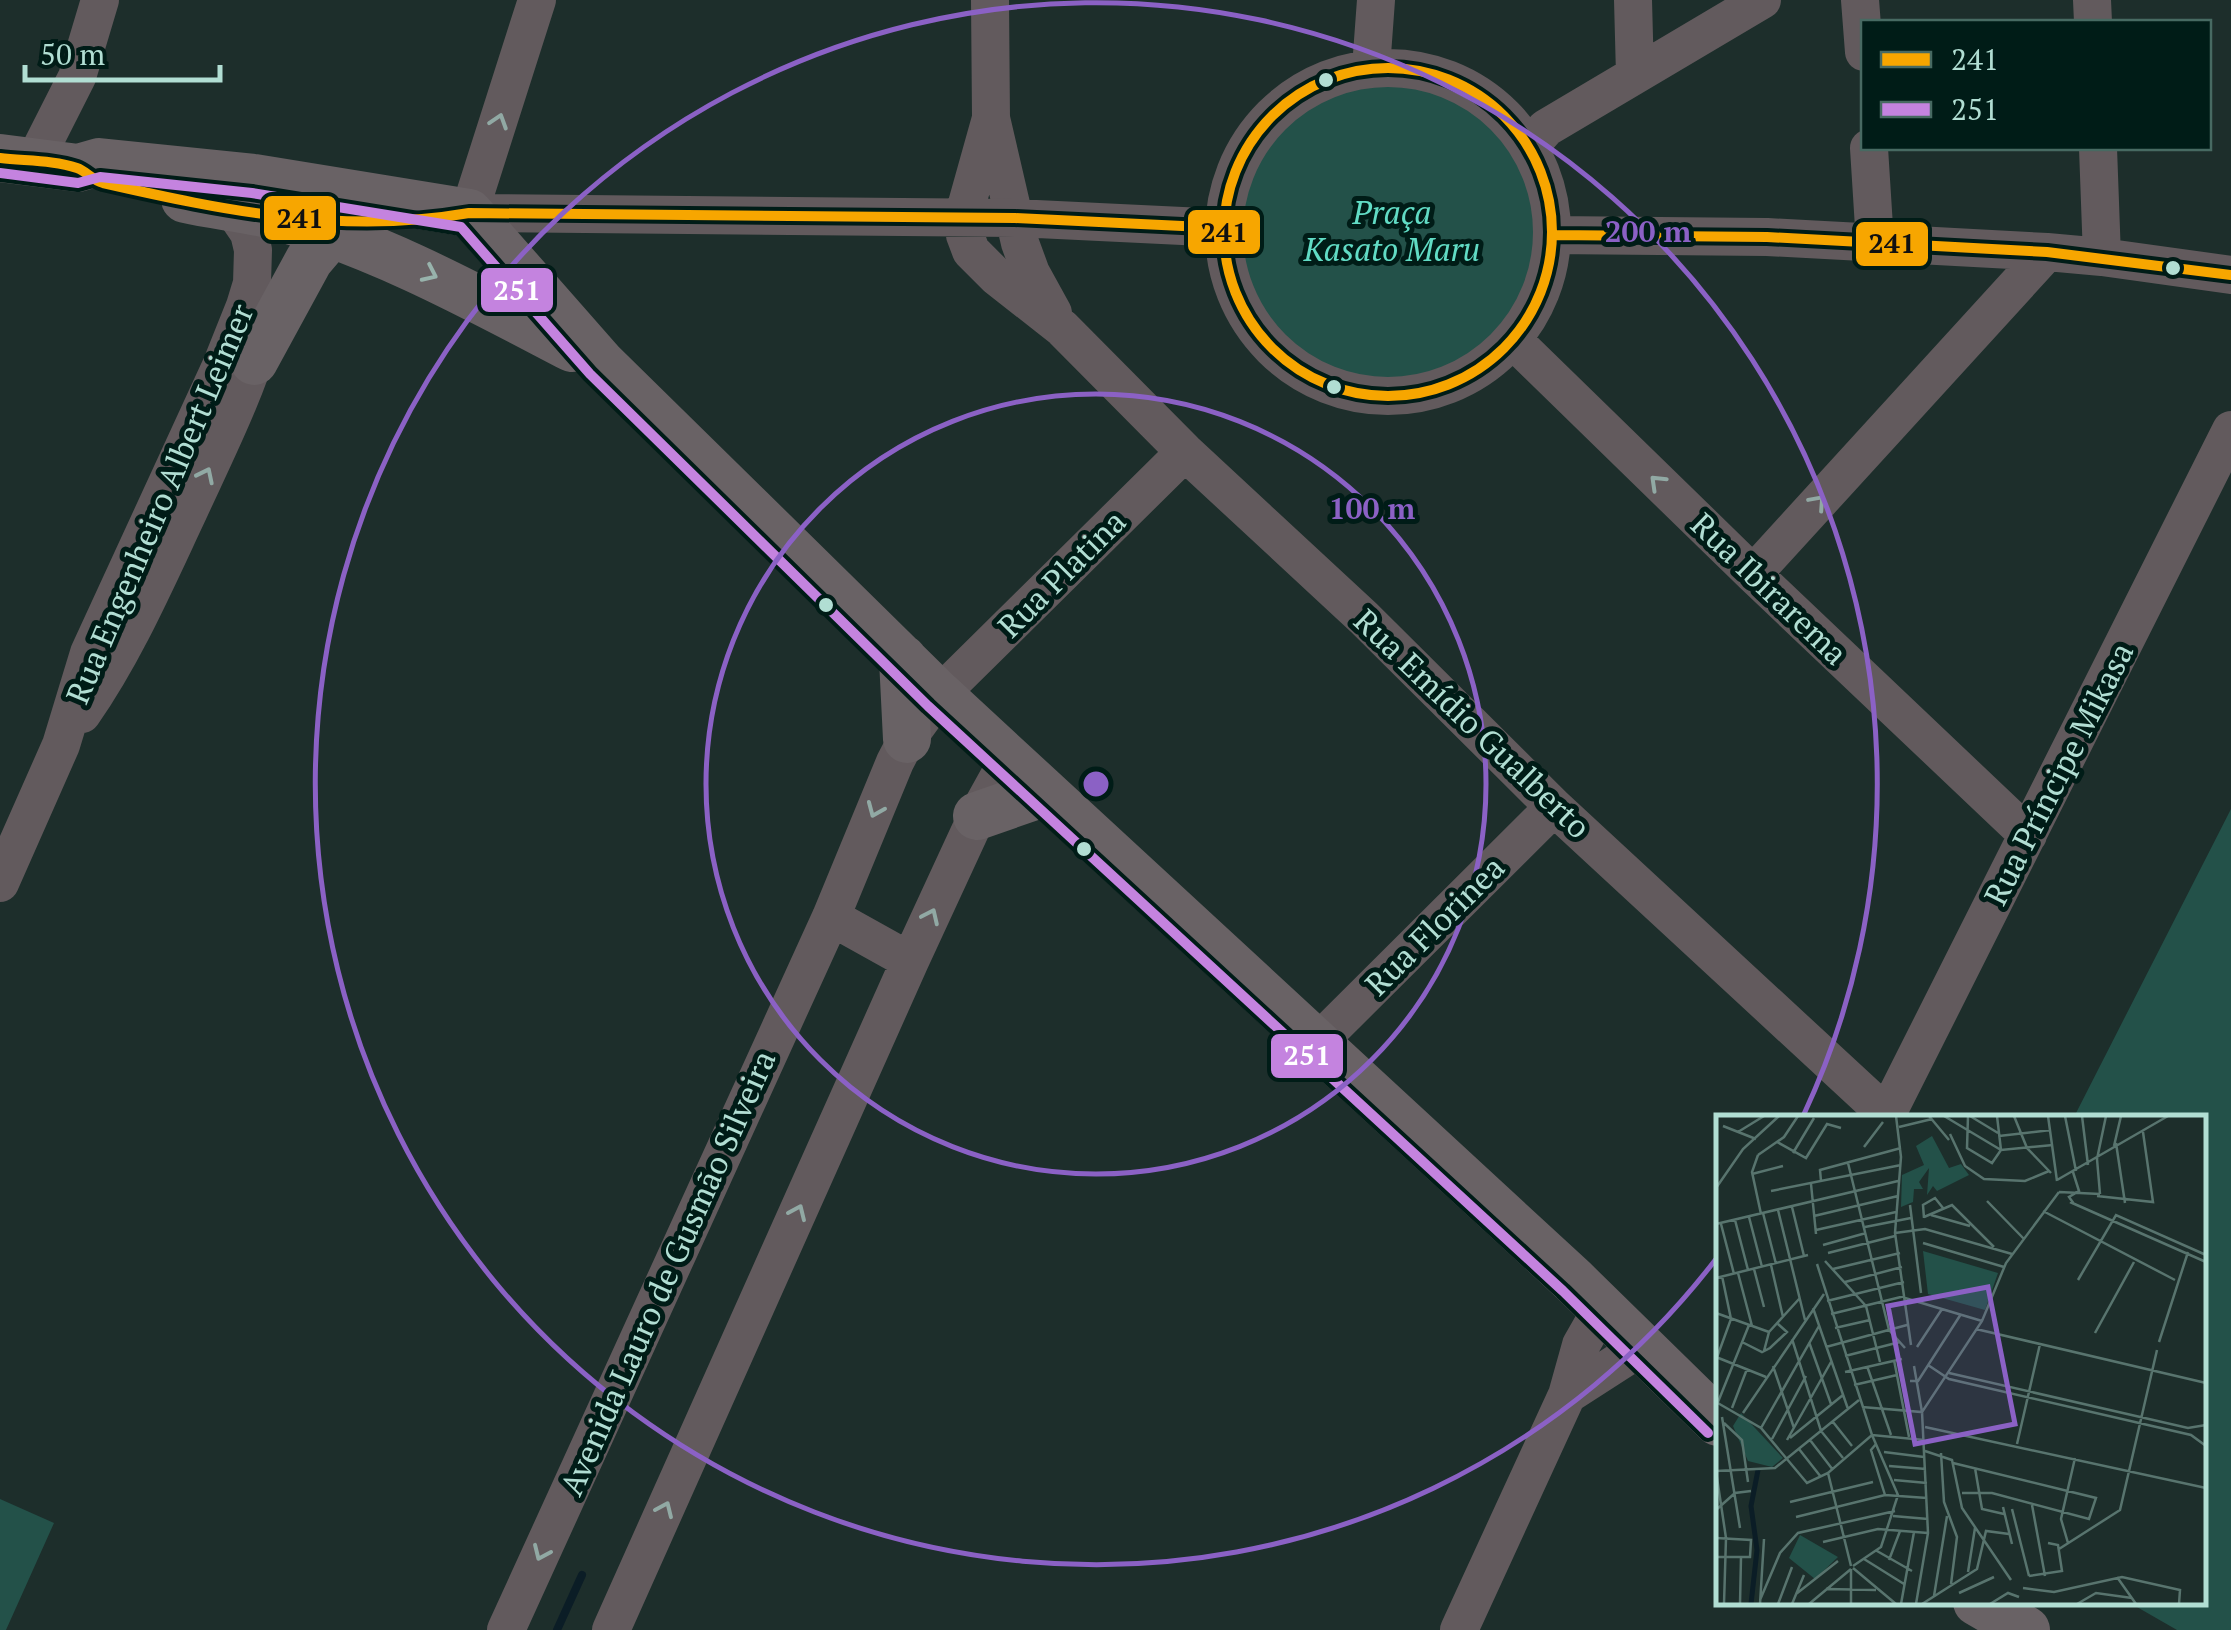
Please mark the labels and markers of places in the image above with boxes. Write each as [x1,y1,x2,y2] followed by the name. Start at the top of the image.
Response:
[1316,70,1336,90] unlabelled marker
[2163,258,2183,278] unlabelled marker
[1324,377,1344,397] unlabelled marker
[816,595,836,615] unlabelled marker
[1078,766,1114,802] centre of rings
[1074,839,1094,859] unlabelled marker

